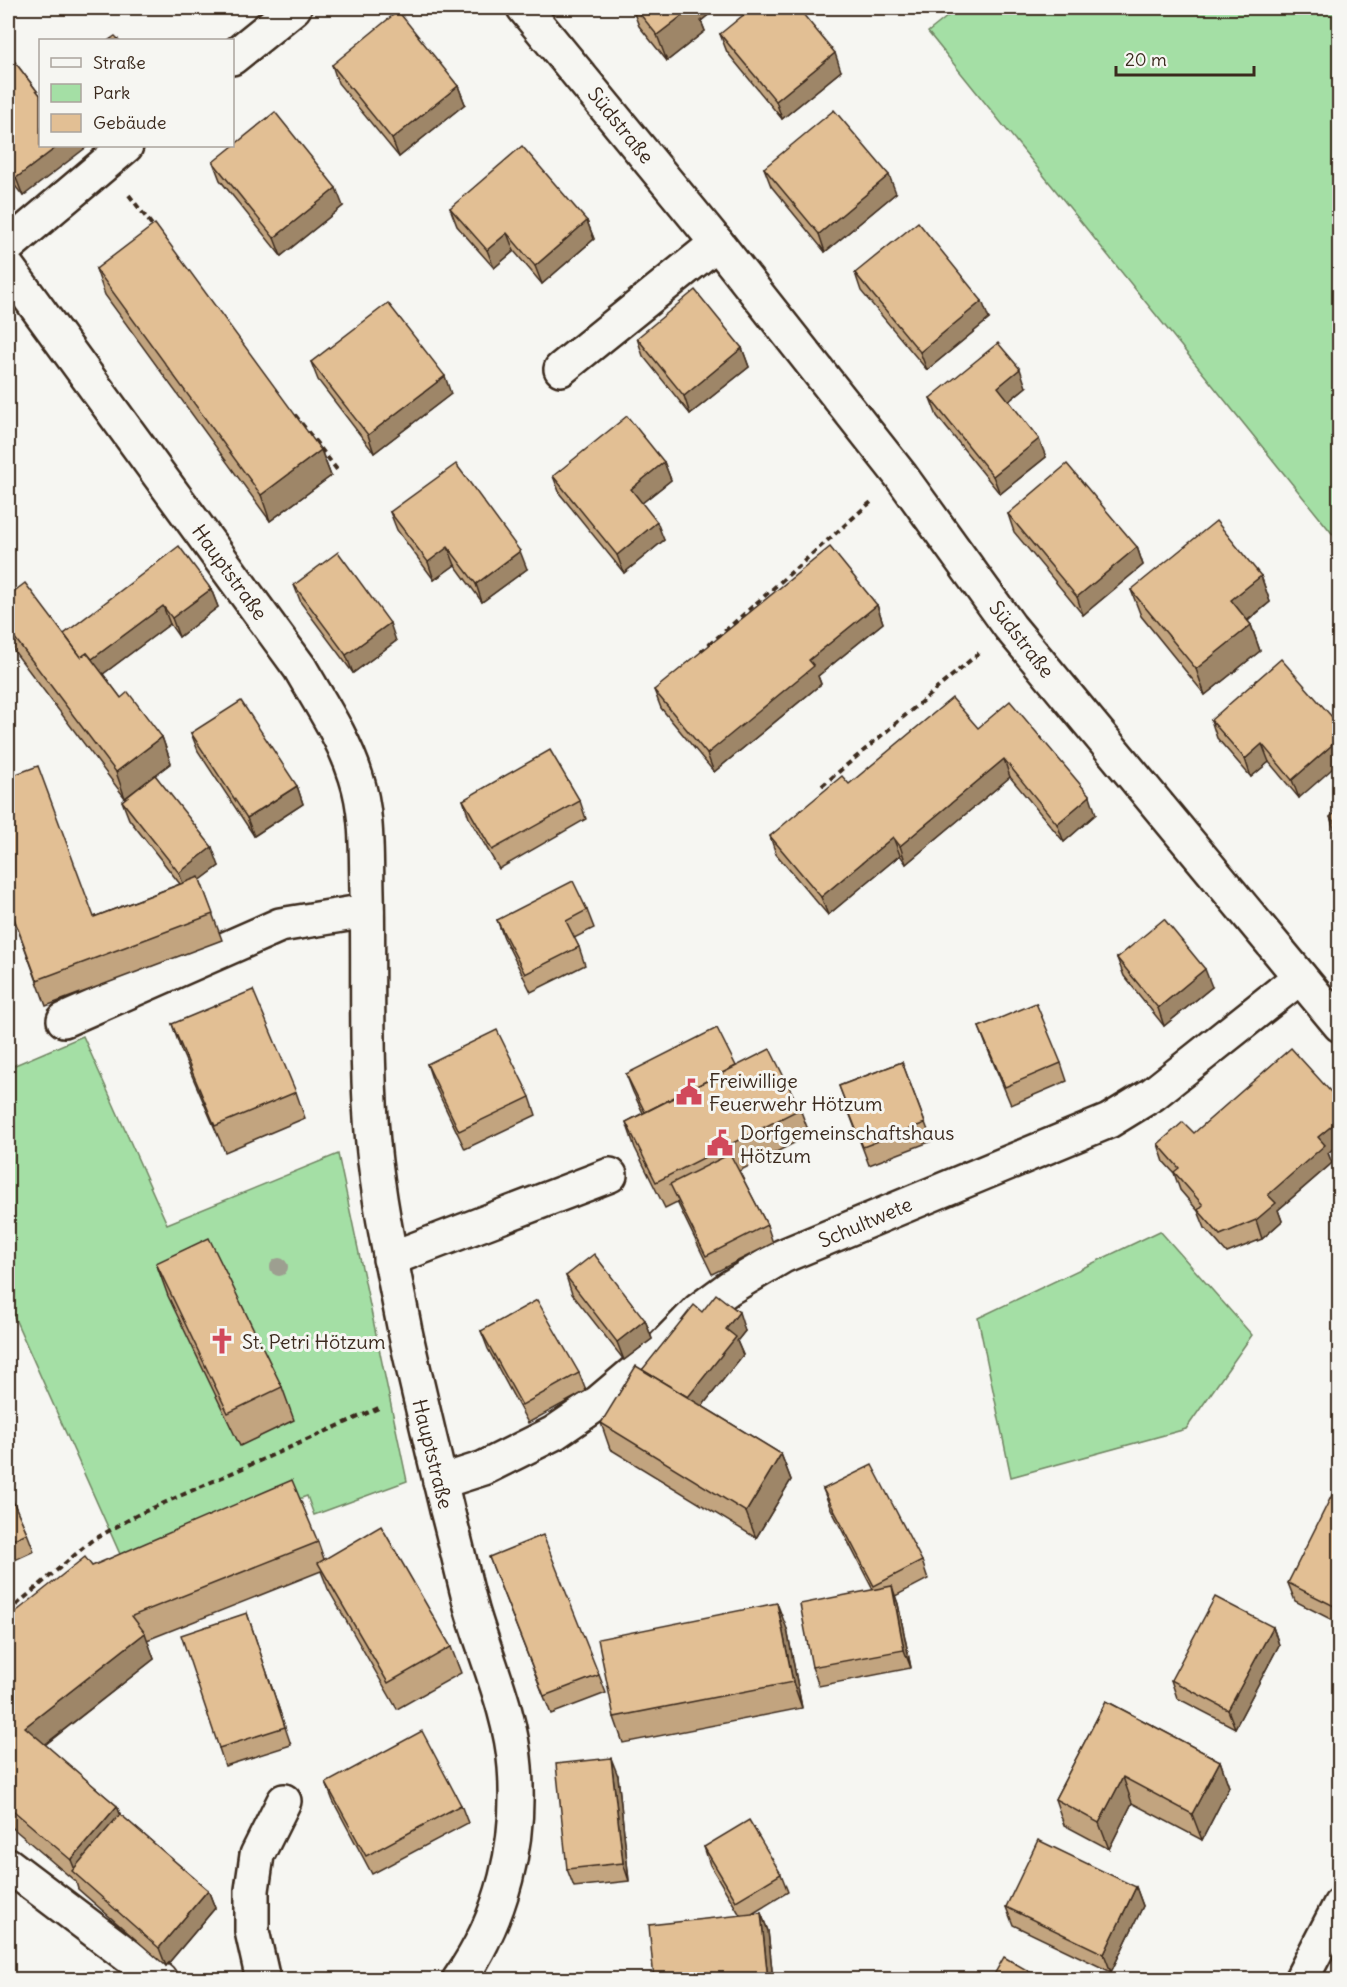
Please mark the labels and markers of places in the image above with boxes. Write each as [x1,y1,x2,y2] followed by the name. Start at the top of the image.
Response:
[709,1068,882,1116] place label: Freiwillige Feuerwehr Hötzum
[674,1077,704,1107] public building icon: Freiwillige Feuerwehr Hötzum
[740,1120,954,1168] place label: Dorfgemeinschaftshaus Hötzum
[705,1128,735,1158] public building icon: Dorfgemeinschaftshaus Hötzum
[207,1326,237,1356] church icon: St. Petri Hötzum
[242,1329,386,1354] place label: St. Petri Hötzum

